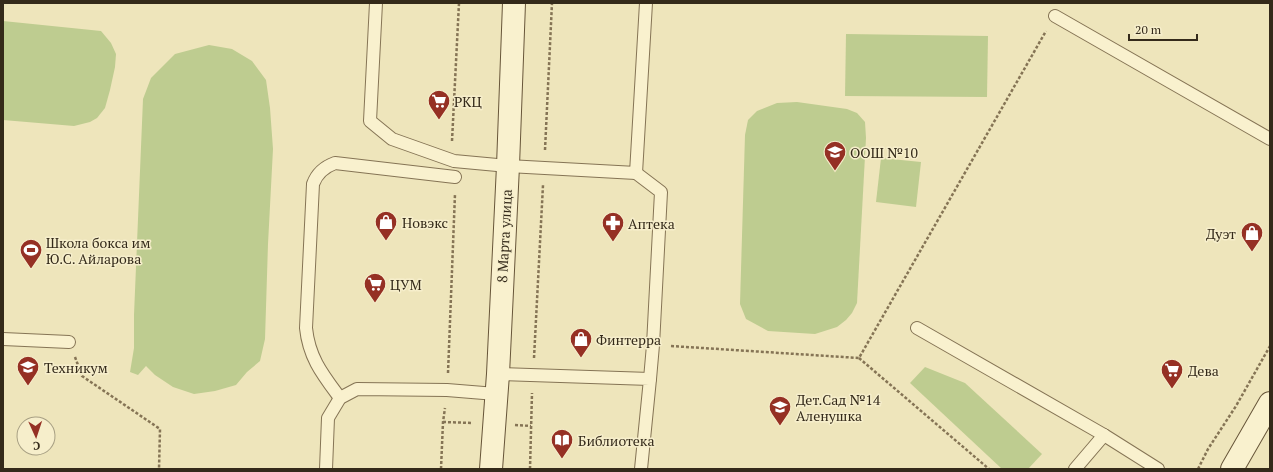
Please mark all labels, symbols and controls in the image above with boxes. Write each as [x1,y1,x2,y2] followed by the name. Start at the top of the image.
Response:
[1129,16,1197,42] scale bar
[1135,22,1162,37] text: 20 m
[426,88,452,121] supermarket icon: РКЦ
[454,92,482,111] place label: РКЦ
[822,139,848,172] school or university icon: ООШ №10
[850,143,918,162] place label: ООШ №10
[492,189,516,283] street label: 8 Марта улица
[373,209,399,242] shop icon: Новэкс
[600,210,626,243] pharmacy icon: Аптека
[402,213,448,232] place label: Новэкс
[628,214,675,233] place label: Аптека
[1239,220,1265,253] shop icon: Дуэт
[1206,224,1236,243] place label: Дуэт
[46,233,150,268] place label: Школа бокса им Ю.С. Айларова
[18,237,44,270] sports icon: Школа бокса им Ю.С. Айларова
[362,271,388,304] supermarket icon: ЦУМ
[390,275,422,294] place label: ЦУМ
[568,326,594,359] shop icon: Финтерра
[596,330,661,349] place label: Финтерра
[15,354,41,387] school or university icon: Техникум
[1159,357,1185,390] supermarket icon: Дева
[44,358,108,377] place label: Техникум
[1188,361,1219,380] place label: Дева
[796,390,881,425] place label: Дет.Сад №14 Аленушка
[767,394,793,427] school or university icon: Дет.Сад №14 Аленушка
[16,416,56,456] north arrow
[549,427,575,460] library icon: Библиотека
[578,431,655,450] place label: Библиотека
[33,439,40,453] text: С

